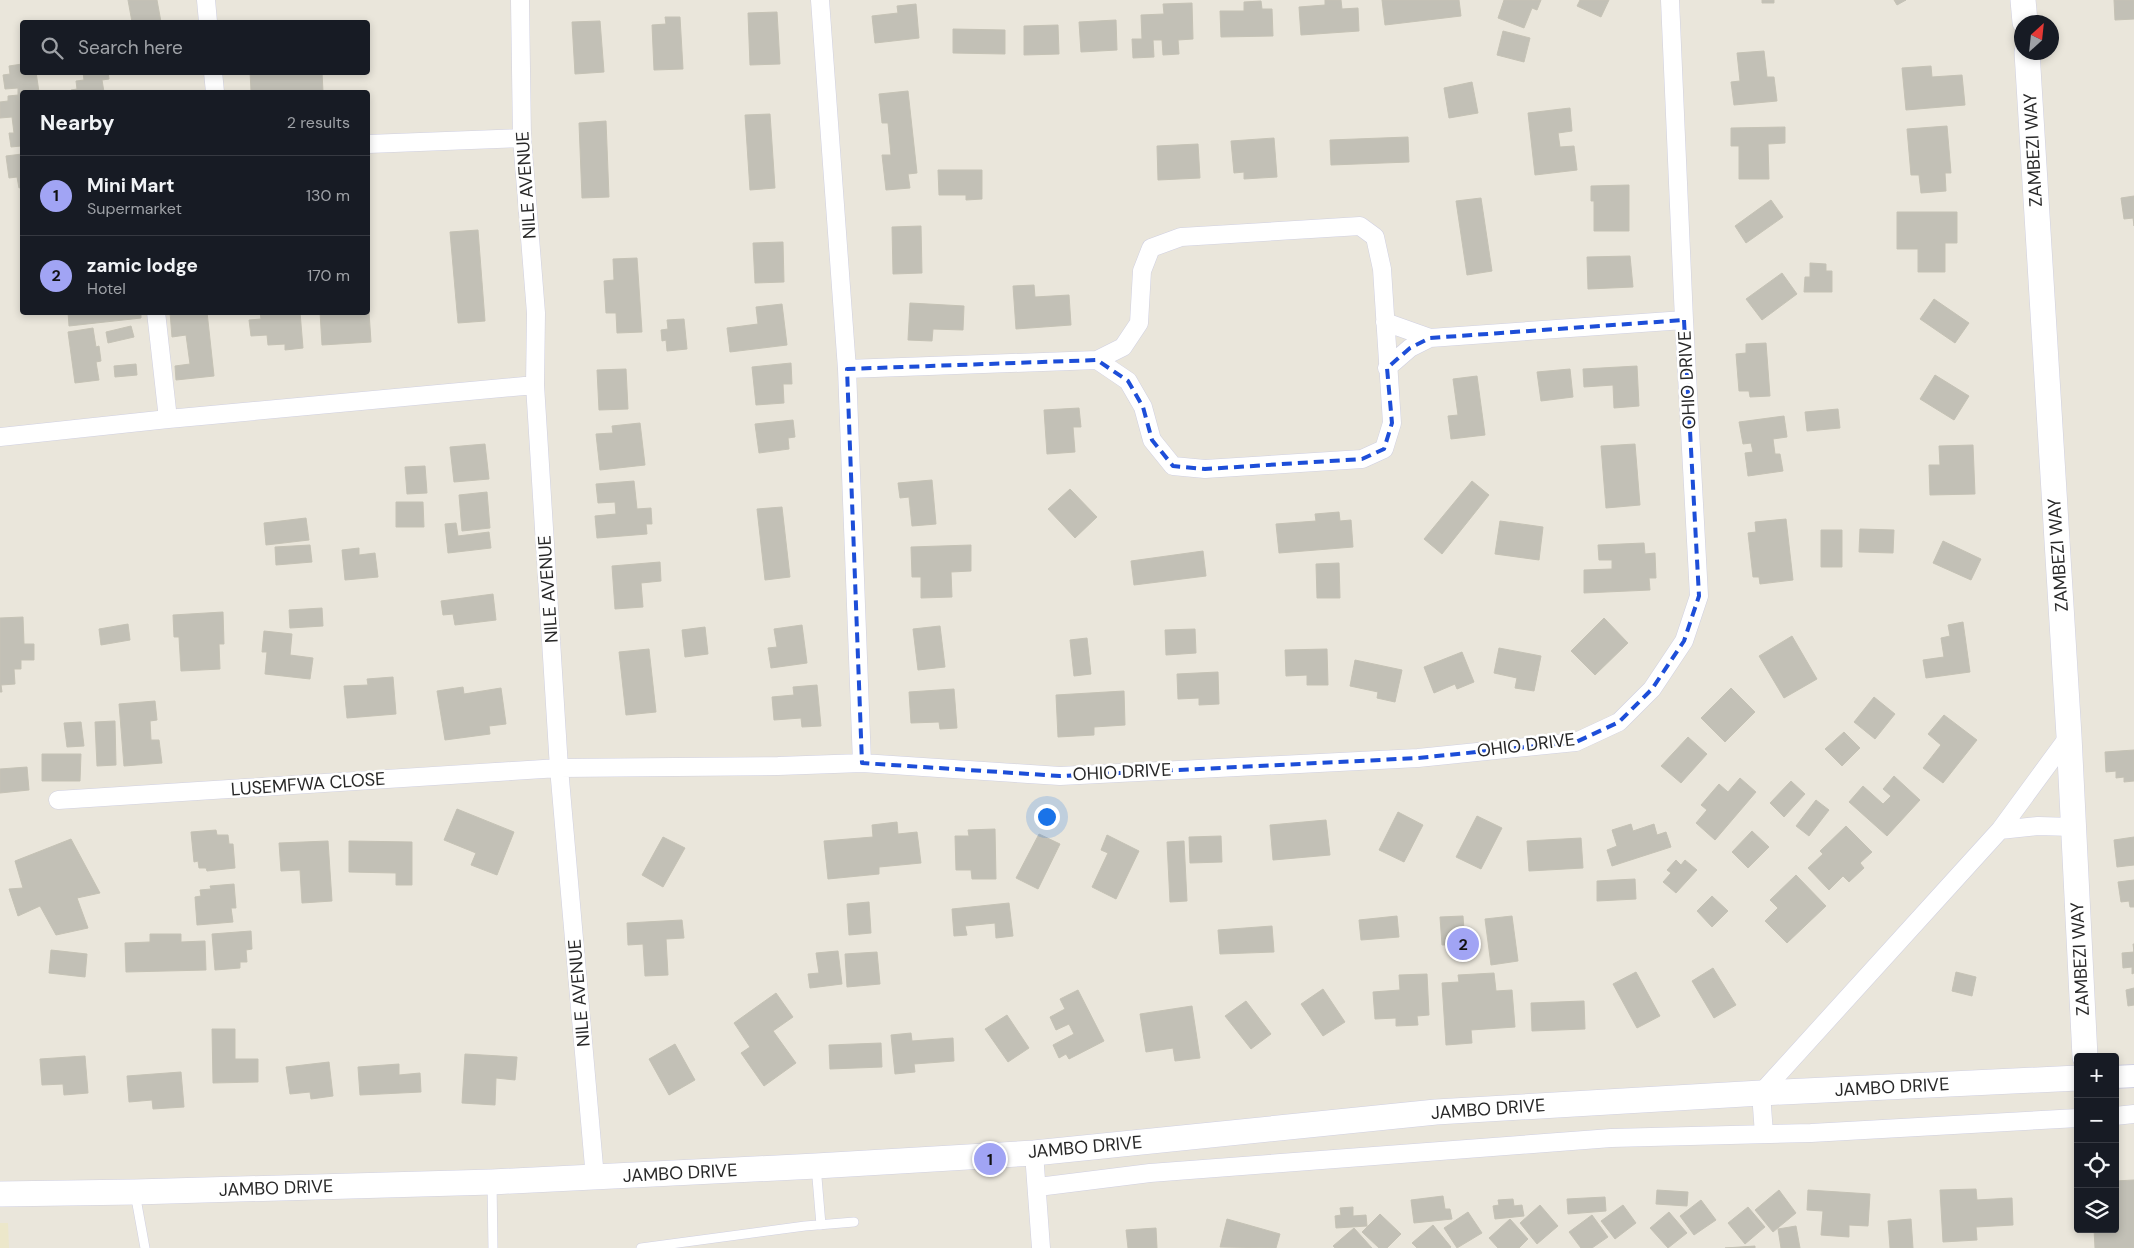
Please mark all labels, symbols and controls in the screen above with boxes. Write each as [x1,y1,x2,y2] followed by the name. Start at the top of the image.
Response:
[2014,15,2059,60] north arrow
[20,20,370,75] search box
[38,34,66,62] icon: search
[78,35,183,60] text: Search here
[2018,92,2048,207] street label: ZAMBEZI WAY
[40,109,114,137] text: Nearby
[287,112,350,133] text: 2 results
[510,130,542,240] street label: NILE AVENUE
[87,173,174,198] text: Mini Mart
[53,185,59,206] text: 1
[306,185,350,206] text: 130 m
[87,198,182,219] text: Supermarket
[87,253,198,278] text: zamic lodge
[51,265,61,286] text: 2
[307,265,350,286] text: 170 m
[87,278,126,299] text: Hotel
[1672,330,1702,430] street label: OHIO DRIVE
[2042,497,2074,613] street label: ZAMBEZI WAY
[532,534,564,644] street label: NILE AVENUE
[1476,727,1576,763] street label: OHIO DRIVE
[1072,757,1172,787] street label: OHIO DRIVE
[230,767,386,801] street label: LUSEMFWA CLOSE
[1034,804,1060,830] your location
[2065,901,2095,1016] street label: ZAMBEZI WAY
[1447,925,1479,963] pin: 2
[562,938,596,1048] street label: NILE AVENUE
[2074,1053,2119,1233] map controls
[2074,1053,2119,1098] button: +
[1834,1072,1950,1102] street label: JAMBO DRIVE
[1430,1093,1546,1125] street label: JAMBO DRIVE
[2074,1098,2119,1143] button: −
[1027,1130,1143,1164] street label: JAMBO DRIVE
[974,1140,1006,1178] pin: 1
[2074,1143,2119,1188] button: locate
[622,1158,738,1188] street label: JAMBO DRIVE
[218,1174,334,1202] street label: JAMBO DRIVE
[2074,1188,2119,1233] button: layers

